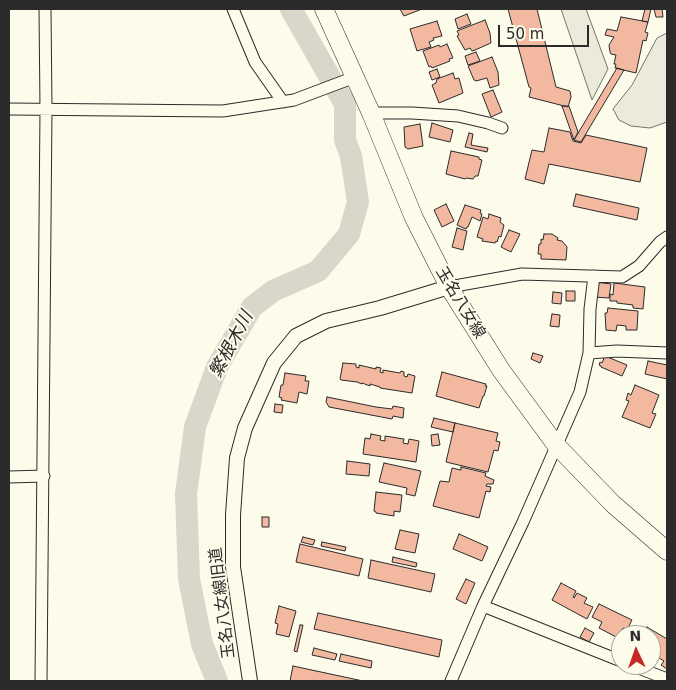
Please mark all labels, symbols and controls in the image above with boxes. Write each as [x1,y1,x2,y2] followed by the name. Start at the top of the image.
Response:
[501,15,592,47] scale bar
[506,25,544,43] text: 50 m
[431,264,489,342] street label: 玉名八女線
[206,308,258,382] water label: 繁根木川
[207,546,239,660] street label: 玉名八女線旧道
[611,625,661,675] north arrow
[629,628,642,644] text: N

